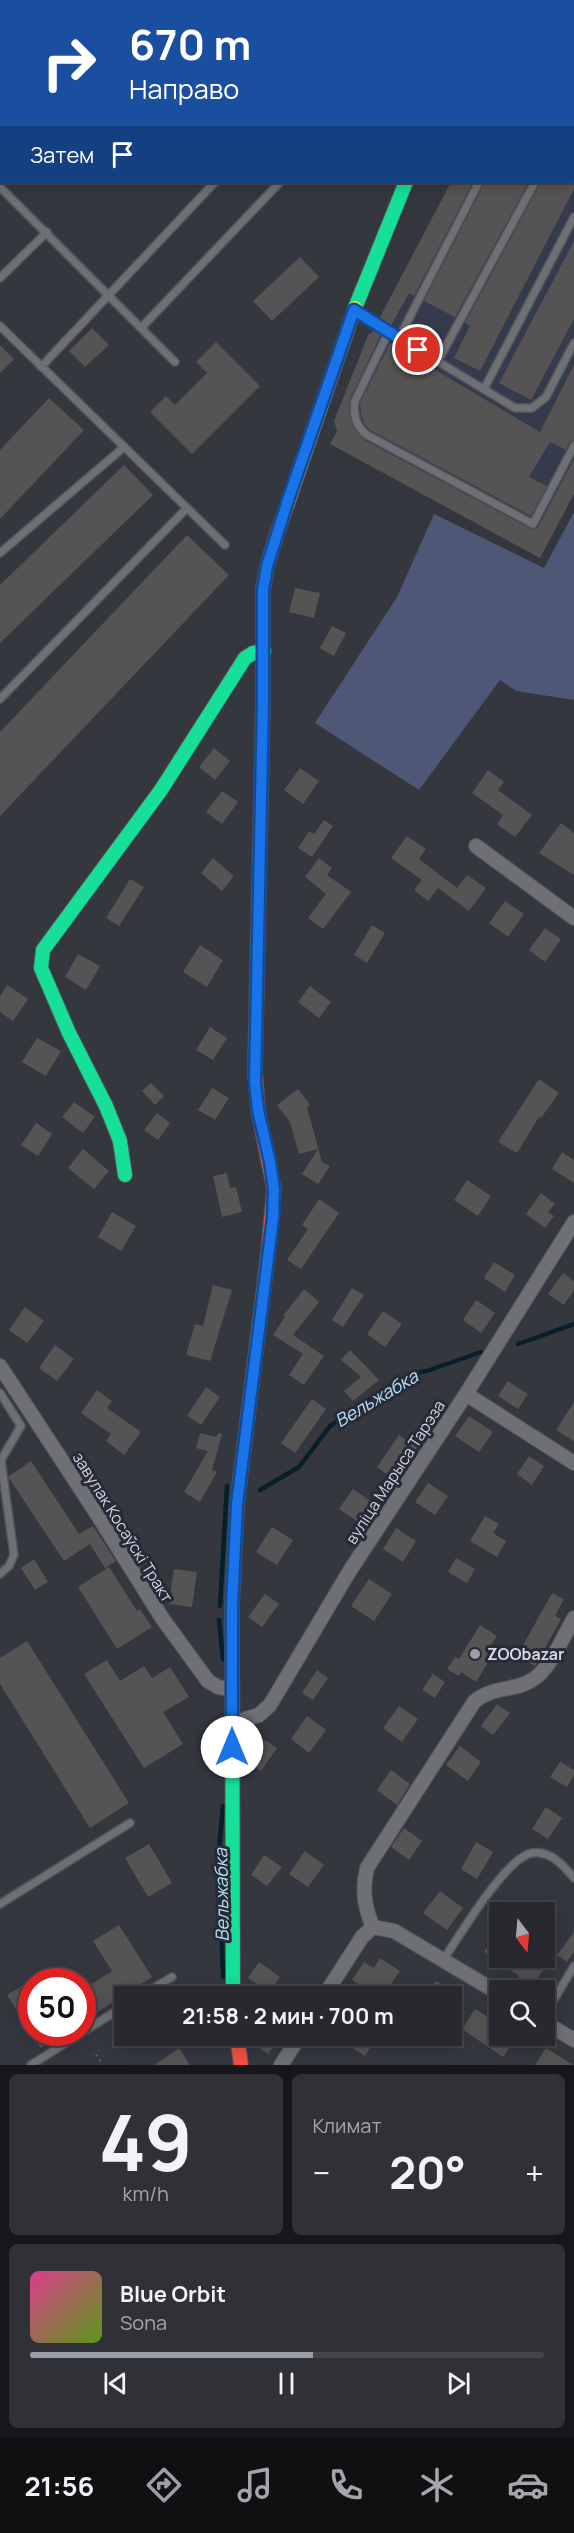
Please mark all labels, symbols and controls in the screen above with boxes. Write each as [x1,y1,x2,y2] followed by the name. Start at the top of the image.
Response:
[129,15,251,73] text: 670 m
[30,24,108,102] icon: right
[129,70,239,107] text: Направо
[106,138,139,171] icon: arrive
[30,140,94,170] text: Затем
[392,324,443,375] pin
[401,333,434,366] icon: arrive
[330,1363,423,1432] water label: Вельжабка
[340,1396,450,1548] street label: вуліца Марыса Тарэза
[68,1448,178,1606] street label: завулак Косаўскі Тракт
[487,1643,564,1665] place label: ZOObazar
[468,1647,482,1661] marker: ZOObazar
[200,1715,264,1779] position arrow
[208,1847,234,1942] water label: Вельжабка
[489,1902,555,1968] north arrow
[489,1902,555,2046] map controls
[18,1968,96,2046] speed limit sign: 50
[489,1980,555,2046] button: search
[182,2001,394,2031] text: 21:58 · 2 мин · 700 m
[99,2088,193,2194] text: 49
[313,2112,382,2139] text: Климат
[389,2141,466,2203] text: 20°
[313,2150,330,2195] text: −
[525,2150,544,2195] text: +
[122,2180,169,2207] text: km/h
[120,2279,226,2309] text: Blue Orbit
[120,2309,167,2336] text: Sona
[99,2367,132,2400] icon: previous
[270,2367,303,2400] icon: pause
[442,2367,475,2400] icon: next
[143,2464,185,2506] icon: directions
[234,2464,276,2506] icon: music
[325,2464,367,2506] icon: phone
[416,2464,458,2506] icon: climate
[507,2464,549,2506] icon: car
[25,2467,94,2504] text: 21:56

